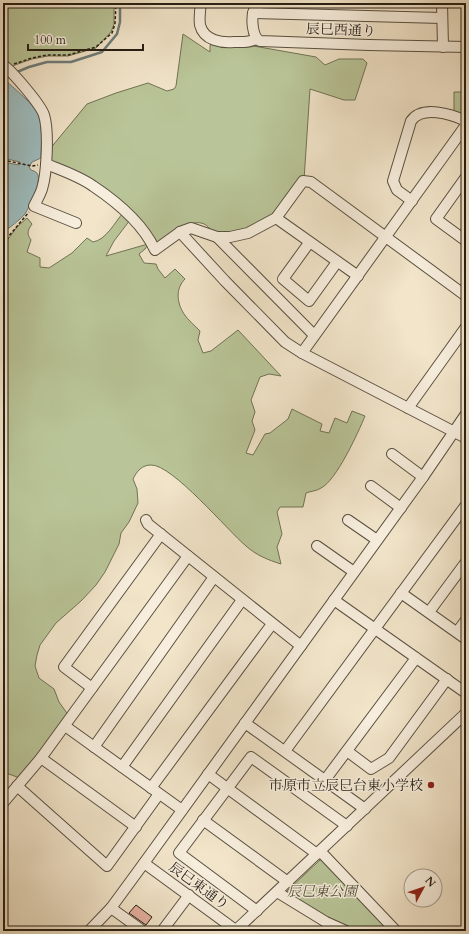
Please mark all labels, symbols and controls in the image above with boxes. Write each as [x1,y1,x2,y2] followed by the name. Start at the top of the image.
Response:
[306,19,376,41] street label: 辰巳西通り
[28,26,143,52] scale bar
[34,32,67,48] text: 100 m
[269,776,423,795] place label: 市原市立辰巳台東小学校
[426,780,436,790] marker: 市原市立辰巳台東小学校
[165,858,233,914] street label: 辰巳東通り
[403,868,443,908] north arrow
[421,873,439,891] text: N
[287,882,359,901] park label: 辰巳東公園

